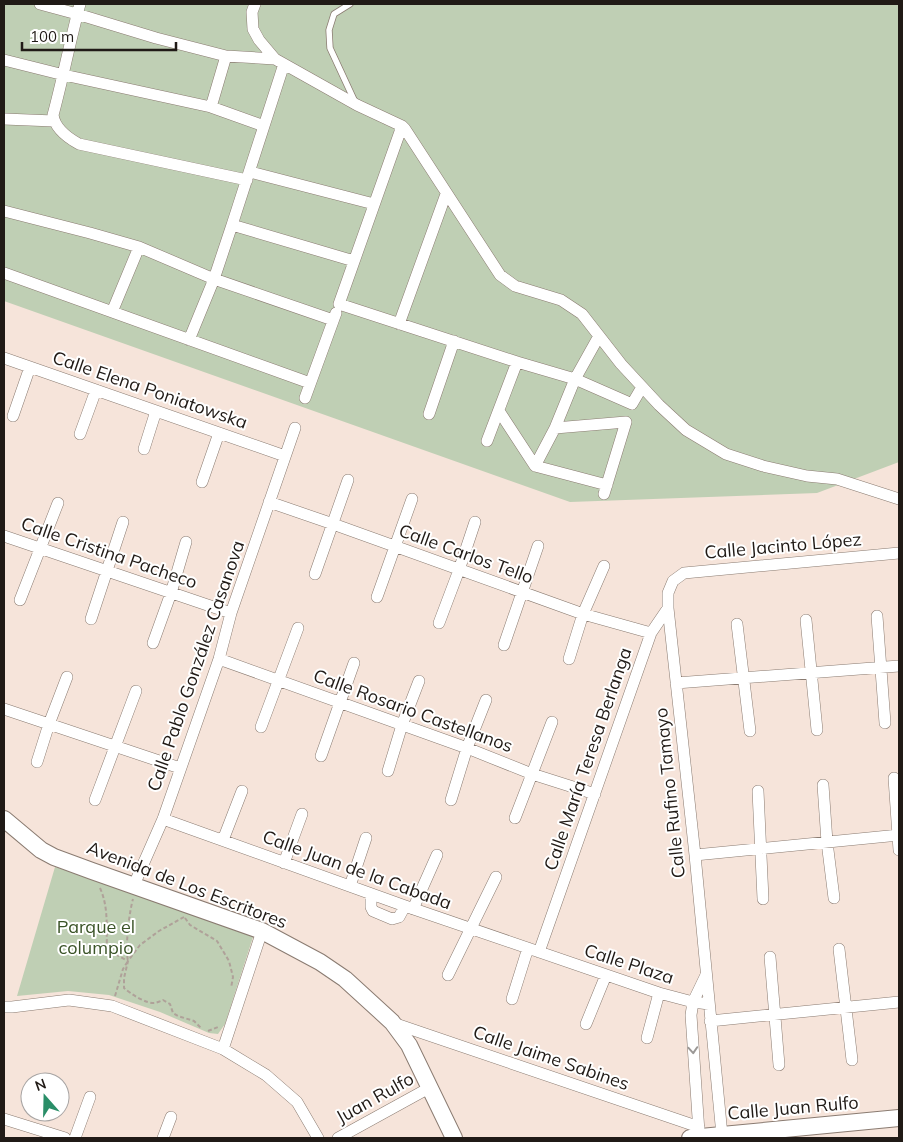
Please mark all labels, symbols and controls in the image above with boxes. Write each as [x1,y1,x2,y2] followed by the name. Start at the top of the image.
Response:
[22,20,176,52] scale bar
[30,27,74,46] text: 100 m
[50,345,251,434] street label: Calle Elena Poniatowska
[18,512,200,593] street label: Calle Cristina Pacheco
[396,519,537,589] street label: Calle Carlos Tello
[704,527,862,564] street label: Calle Jacinto López
[142,537,249,794] street label: Calle Pablo González Casanova
[539,644,637,873] street label: Calle María Teresa Berlanga
[310,664,516,757] street label: Calle Rosario Castellanos
[649,707,690,879] street label: Calle Rufino Tamayo
[260,825,455,914] street label: Calle Juan de la Cabada
[84,836,291,933] street label: Avenida de Los Escritores
[57,915,135,959] park label: Parque el columpio
[582,938,677,989] street label: Calle Plaza
[470,1020,632,1095] street label: Calle Jaime Sabines
[688,1047,699,1055] one-way arrow
[332,1067,418,1128] street label: Juan Rulfo
[20,1072,70,1122] north arrow
[33,1075,49,1095] text: N
[726,1090,859,1125] street label: Calle Juan Rulfo

